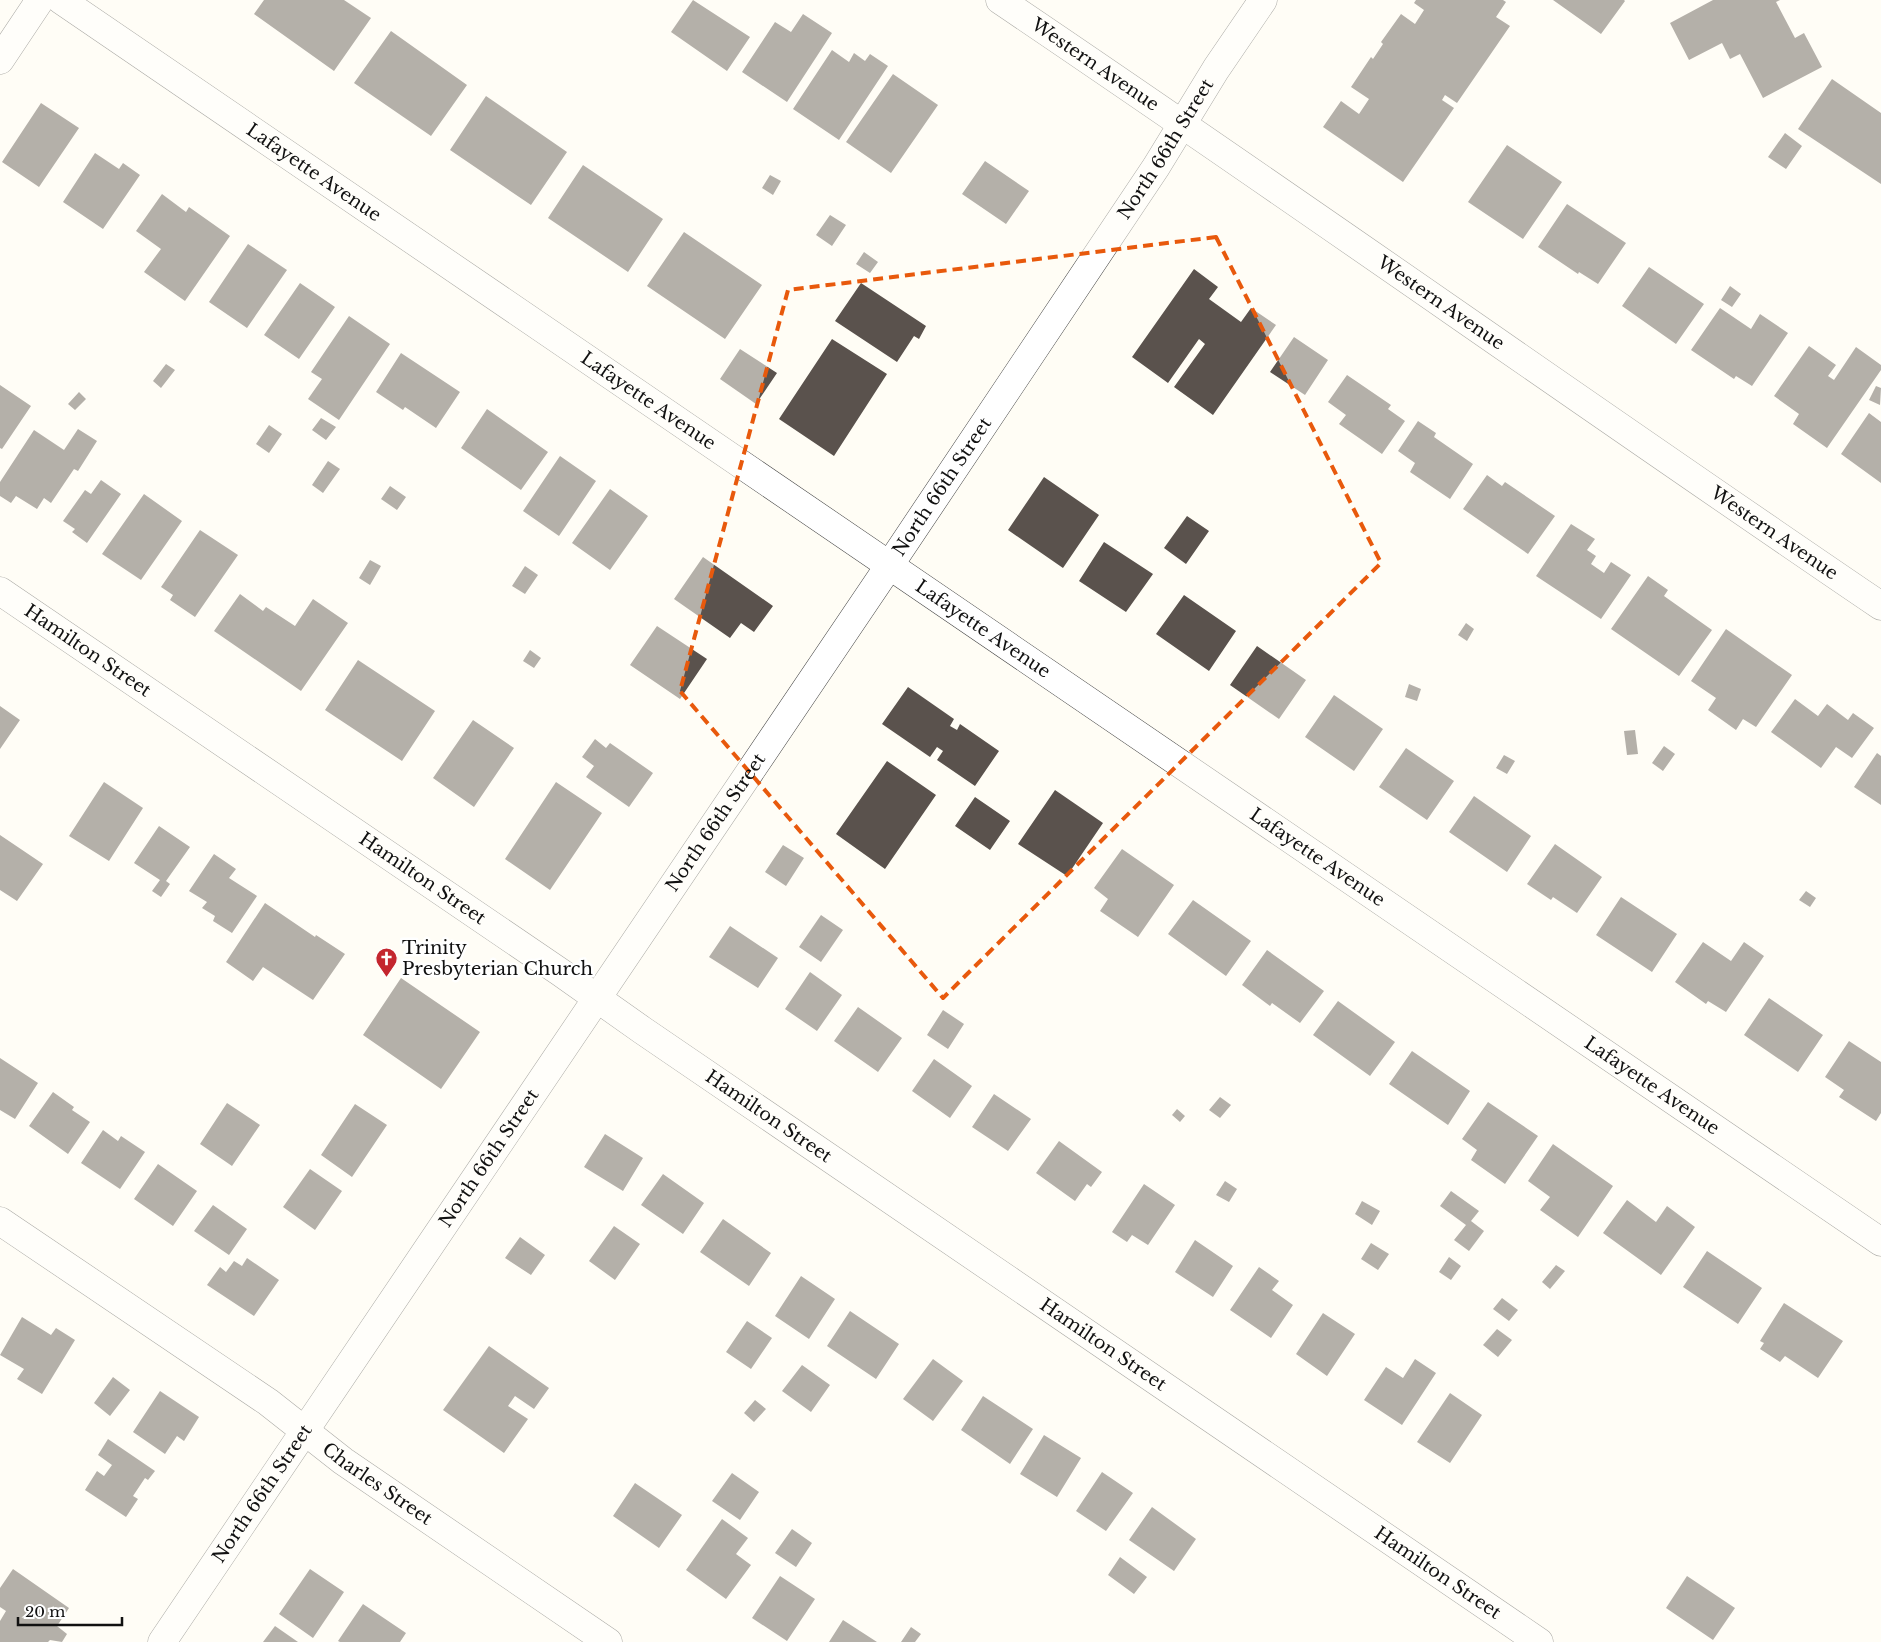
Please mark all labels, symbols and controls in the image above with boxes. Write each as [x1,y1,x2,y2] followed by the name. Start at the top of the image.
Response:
[1026,13,1163,116] street label: Western Avenue
[1113,75,1218,224] street label: North 66th Street
[242,119,385,226] street label: Lafayette Avenue
[1372,251,1509,355] street label: Western Avenue
[577,347,720,455] street label: Lafayette Avenue
[888,413,996,560] street label: North 66th Street
[1705,481,1842,584] street label: Western Avenue
[911,575,1054,683] street label: Lafayette Avenue
[20,600,155,702] street label: Hamilton Street
[661,749,770,896] street label: North 66th Street
[1246,804,1389,911] street label: Lafayette Avenue
[355,828,490,929] street label: Hamilton Street
[402,937,593,980] place label: Trinity Presbyterian Church
[374,946,398,977] church icon: Trinity Presbyterian Church
[1580,1032,1724,1139] street label: Lafayette Avenue
[701,1065,836,1167] street label: Hamilton Street
[434,1085,544,1231] street label: North 66th Street
[1036,1294,1171,1396] street label: Hamilton Street
[208,1420,317,1567] street label: North 66th Street
[318,1438,437,1530] street label: Charles Street
[1370,1522,1505,1624] street label: Hamilton Street
[18,1594,121,1626] scale bar
[25,1602,65,1621] text: 20 m

